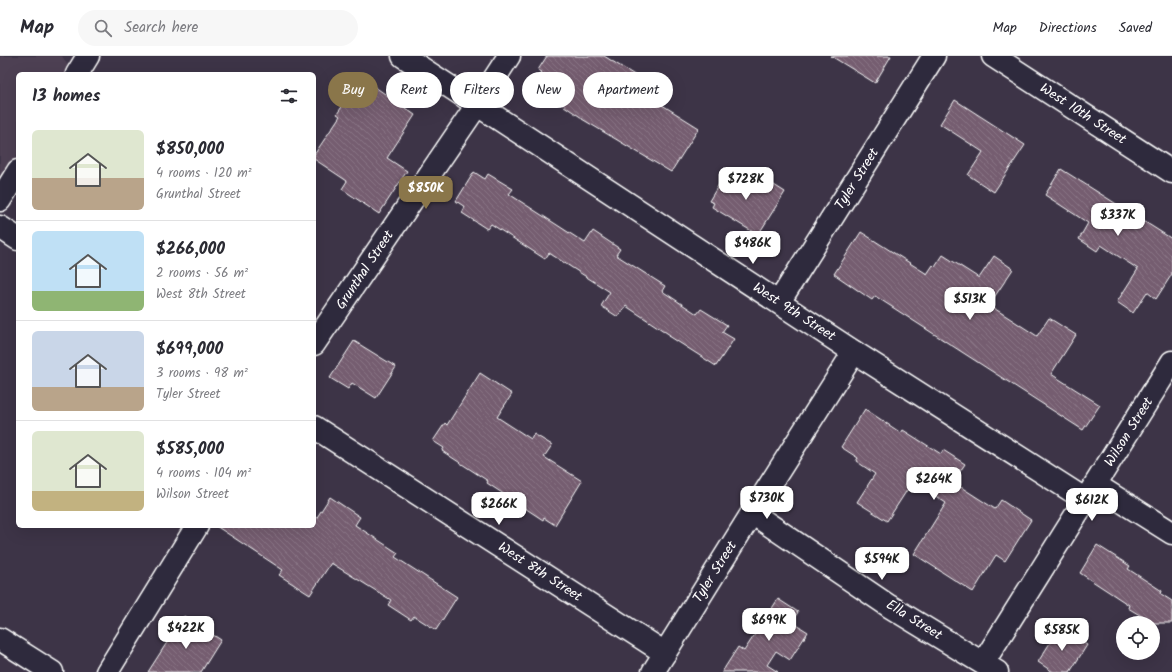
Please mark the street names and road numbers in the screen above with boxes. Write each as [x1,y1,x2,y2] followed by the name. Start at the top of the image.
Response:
[1035,78,1131,151] street label: West 10th Street
[829,143,885,214] street label: Tyler Street
[330,225,400,314] street label: Grunthal Street
[748,277,840,347] street label: West 9th Street
[1099,392,1159,471] street label: Wilson Street
[493,536,587,608] street label: West 8th Street
[687,536,743,607] street label: Tyler Street
[882,594,947,646] street label: Ella Street

